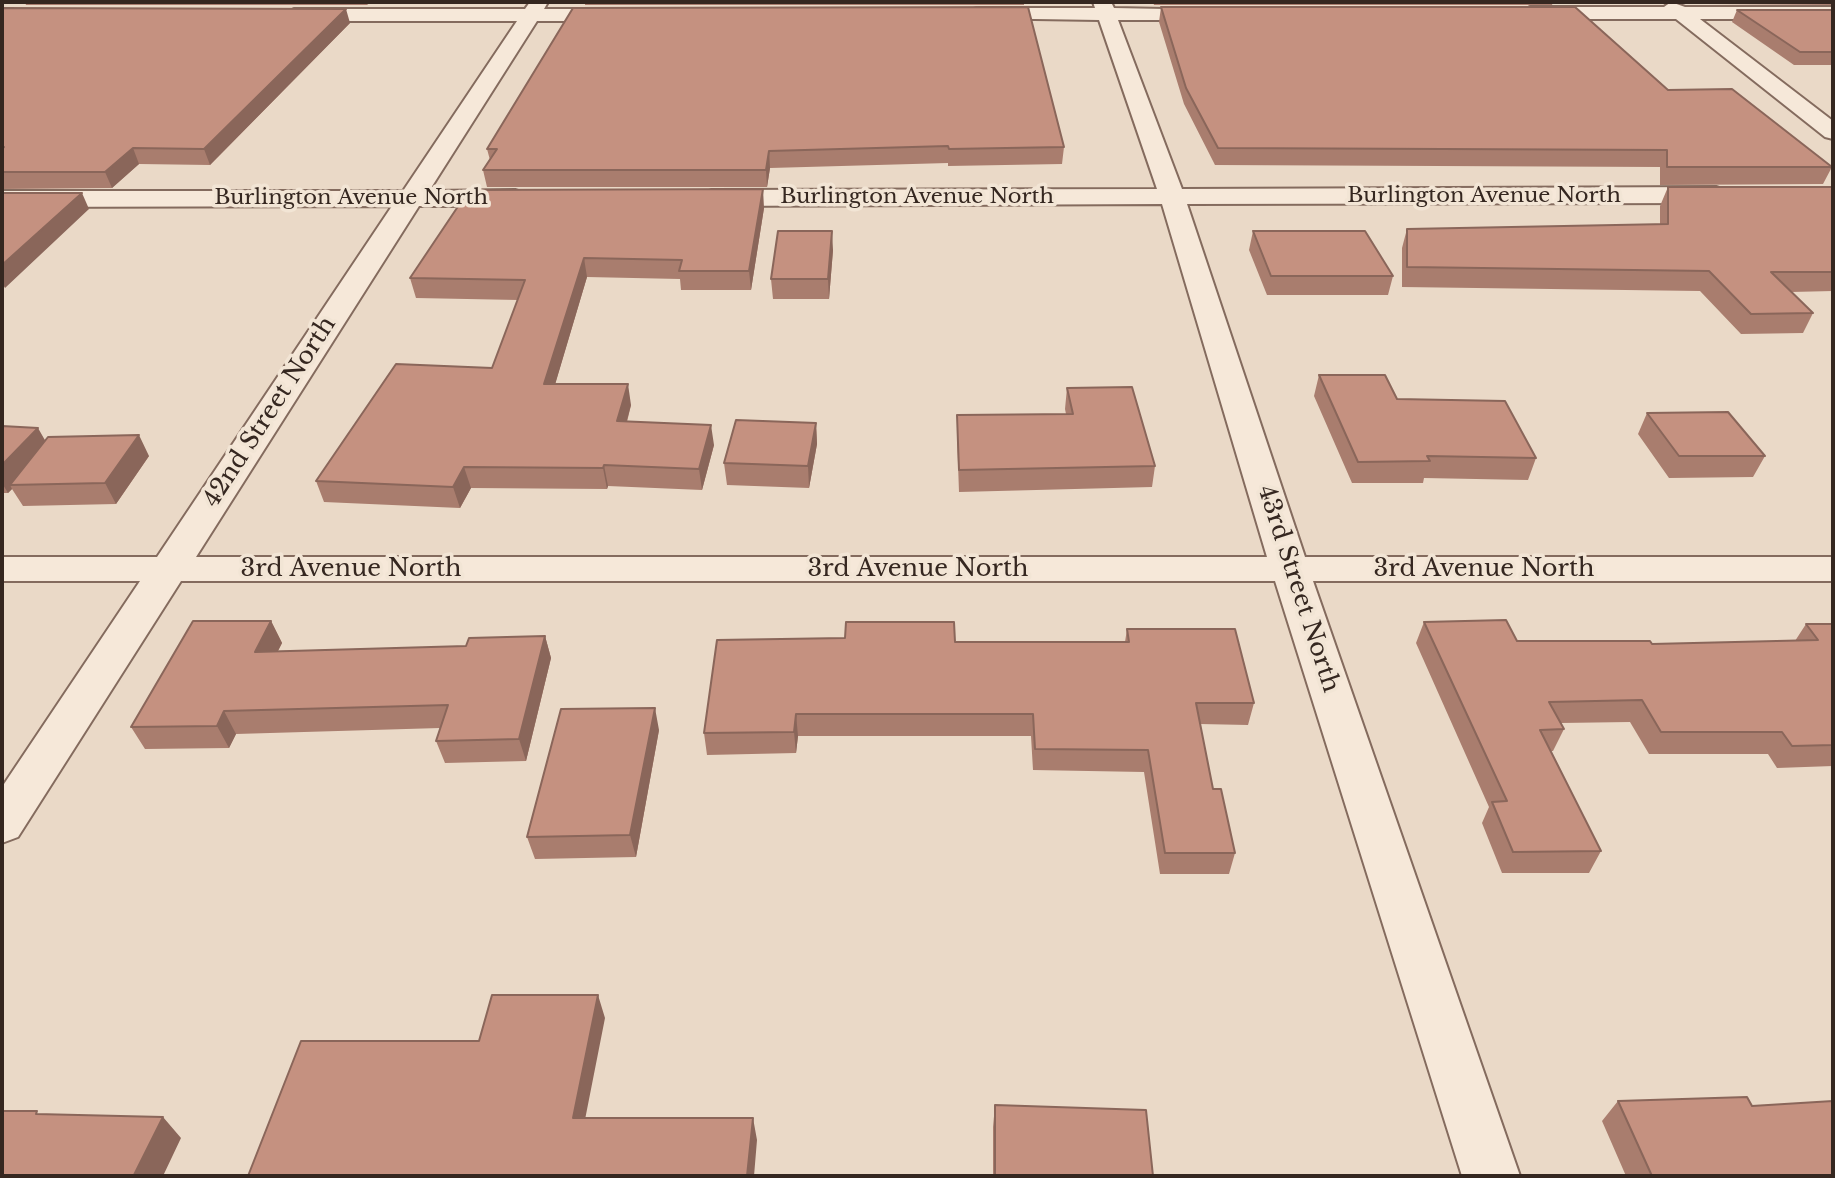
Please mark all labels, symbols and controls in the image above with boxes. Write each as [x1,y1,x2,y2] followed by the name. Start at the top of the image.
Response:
[1347,183,1621,209] street label: Burlington Avenue North
[780,184,1054,210] street label: Burlington Avenue North
[214,185,488,211] street label: Burlington Avenue North
[198,311,342,513] street label: 42nd Street North
[1251,482,1345,696] street label: 43rd Street North
[241,555,461,583] street label: 3rd Avenue North
[808,555,1028,583] street label: 3rd Avenue North
[1374,555,1594,583] street label: 3rd Avenue North

